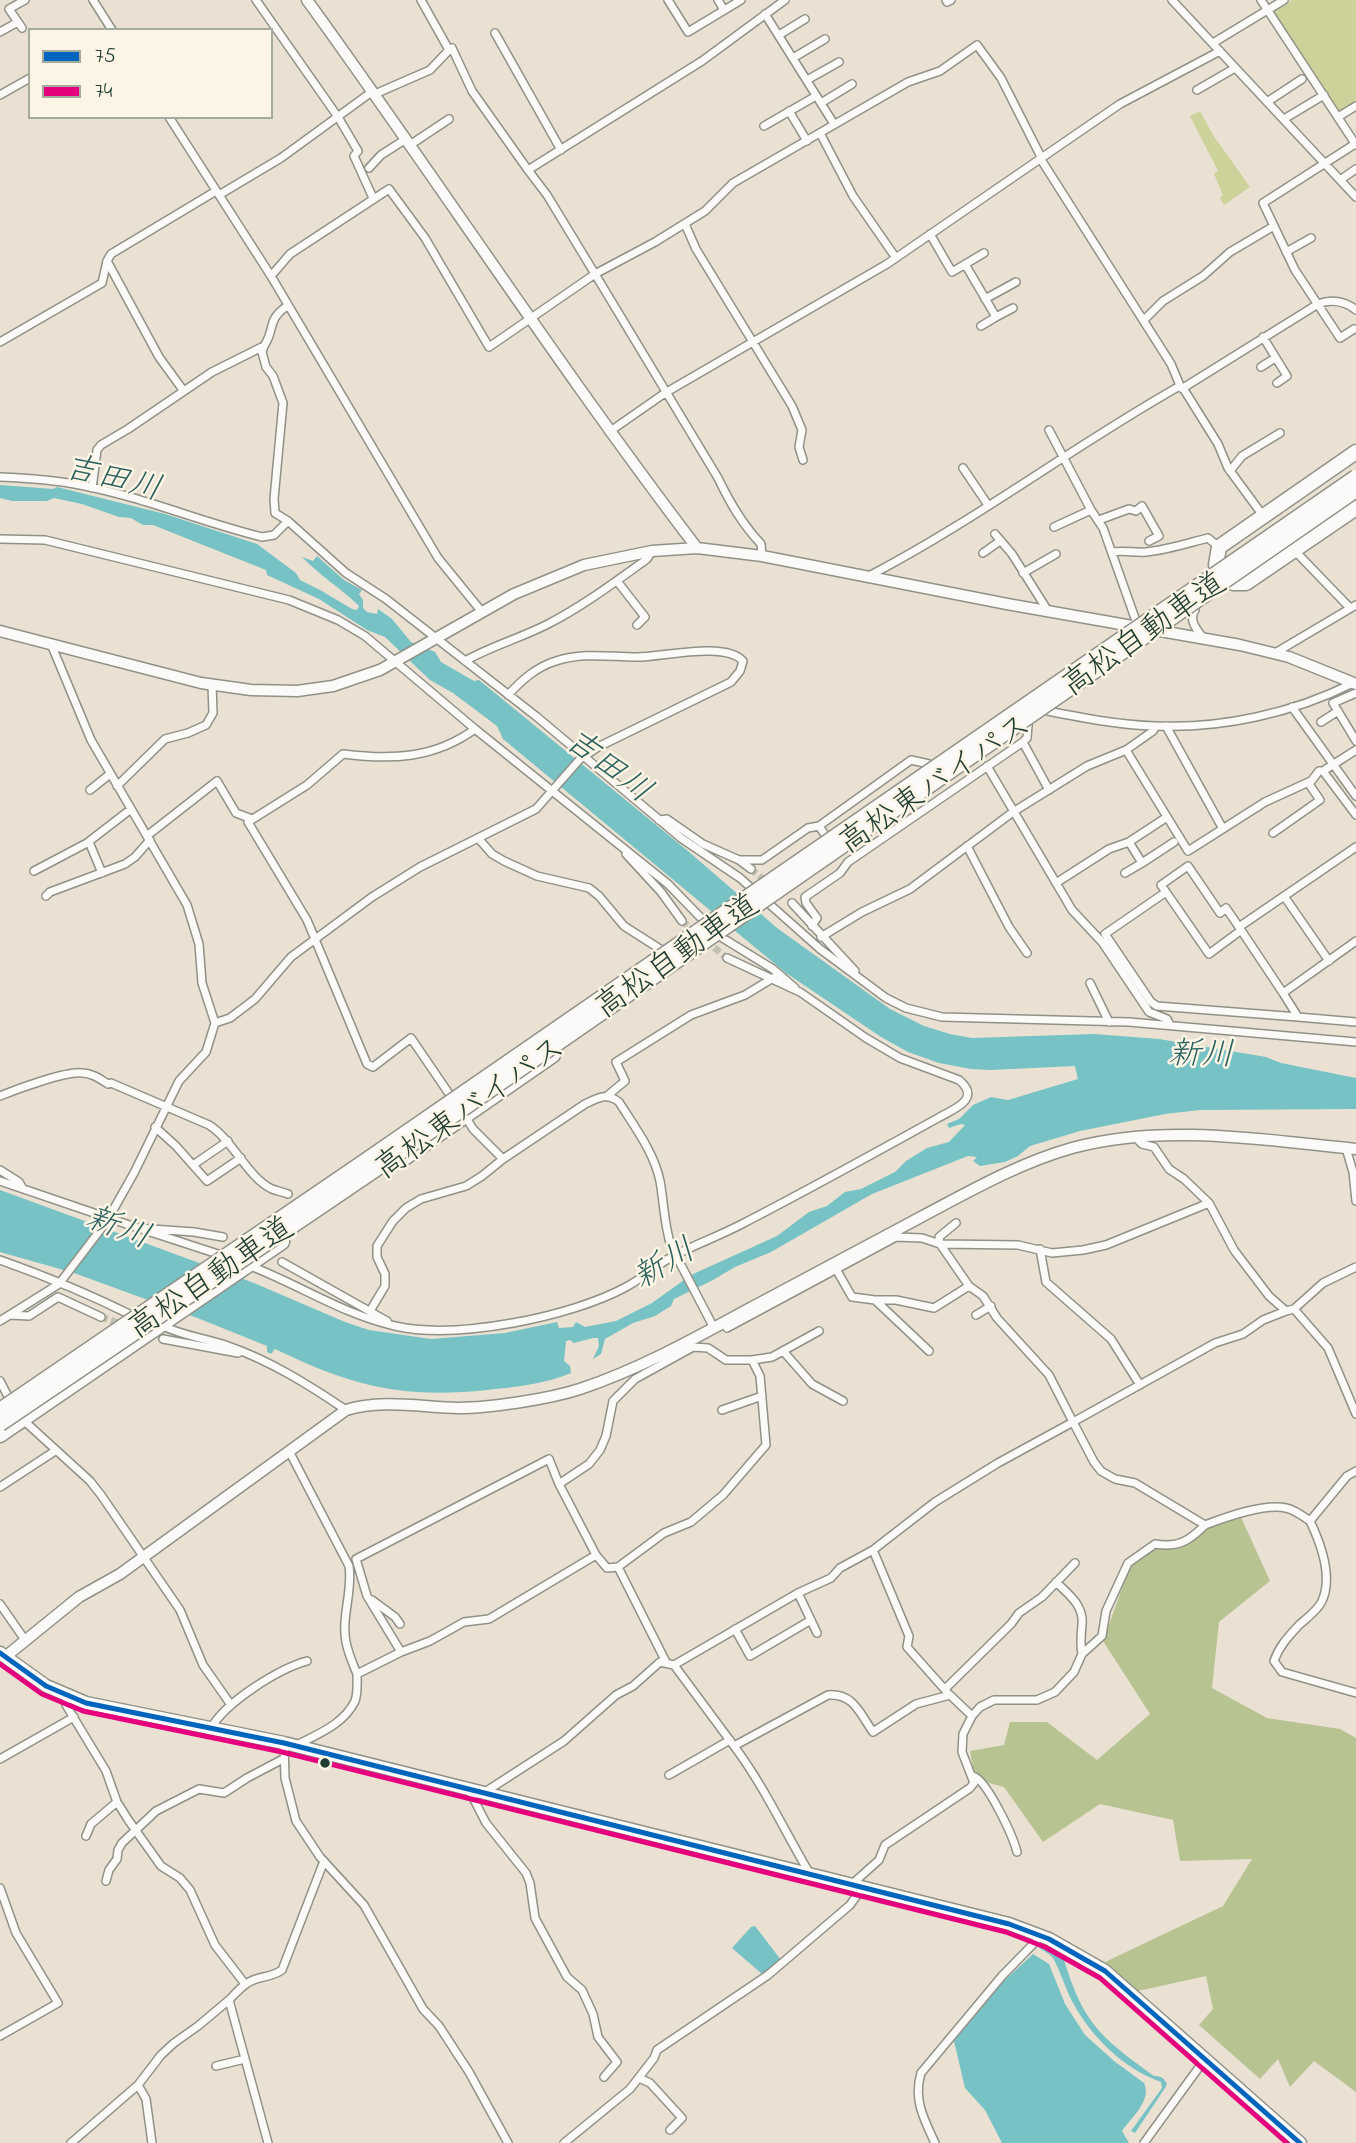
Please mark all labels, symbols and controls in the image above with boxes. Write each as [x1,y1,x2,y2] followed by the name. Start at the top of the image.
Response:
[28,28,273,119] legend
[95,42,116,72] text: 75
[95,77,112,107] text: 74
[59,451,165,513] water label: 吉田川
[1056,566,1236,708] street label: 高松自動車道
[833,708,1041,866] street label: 高松東バイパス
[555,723,657,815] water label: 吉田川
[589,888,769,1030] street label: 高松自動車道
[369,1031,575,1191] street label: 高松東バイパス
[1168,1038,1234,1078] water label: 新川
[79,1201,155,1261] water label: 新川
[123,1211,303,1351] street label: 高松自動車道
[628,1233,704,1301] water label: 新川
[318,1756,332,1770] unlabelled marker

